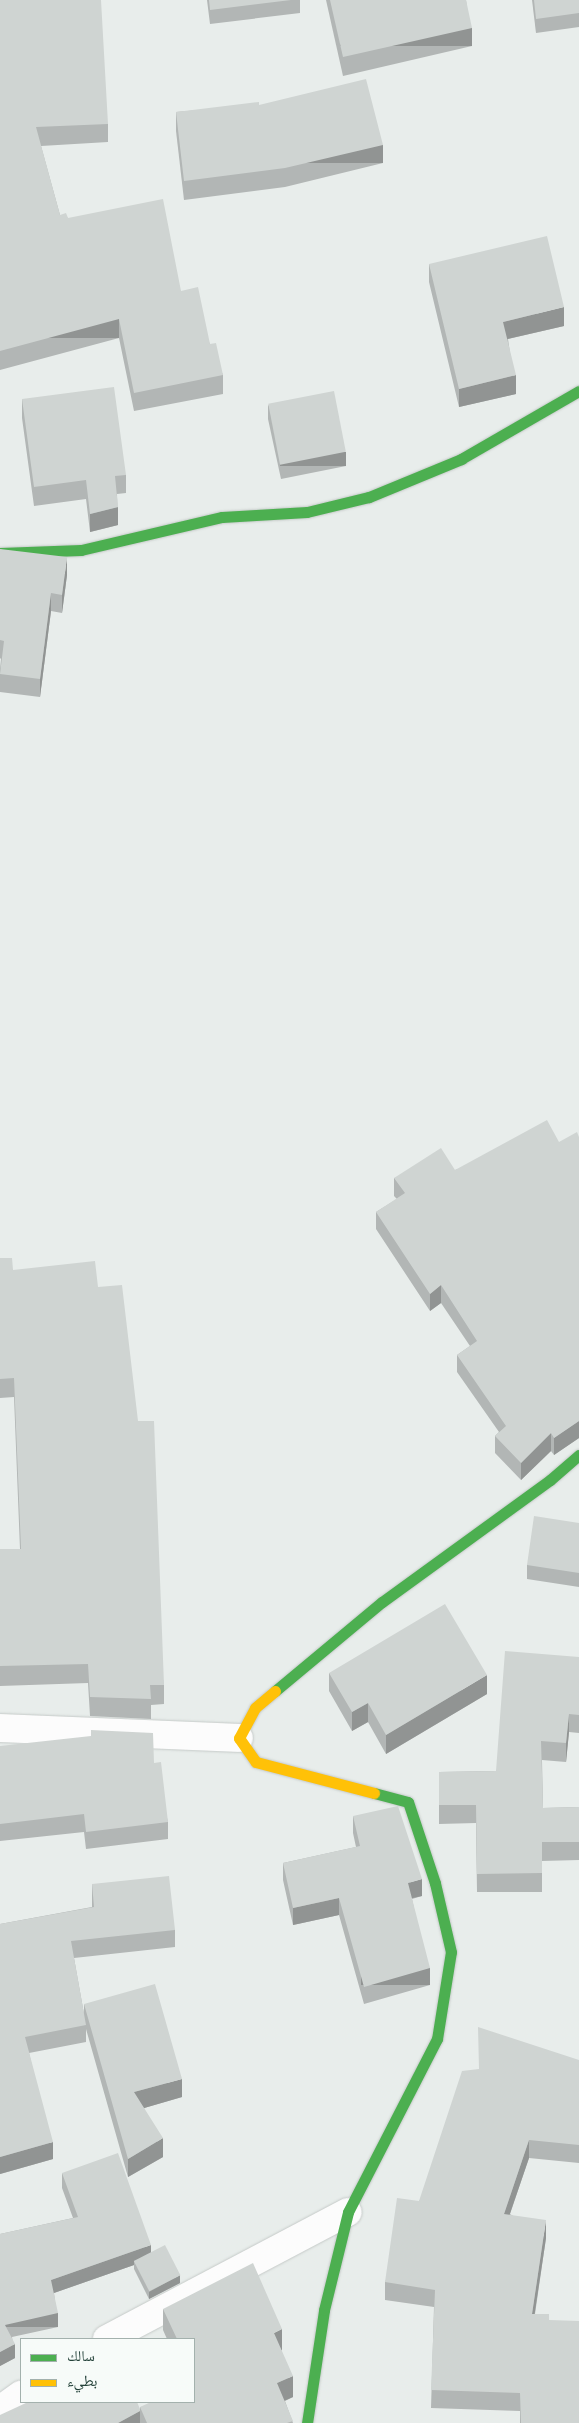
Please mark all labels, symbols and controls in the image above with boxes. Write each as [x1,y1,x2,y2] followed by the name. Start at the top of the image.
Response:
[20,2338,195,2403] legend
[67,2347,95,2364] text: سالك
[67,2372,97,2389] text: بطيء

